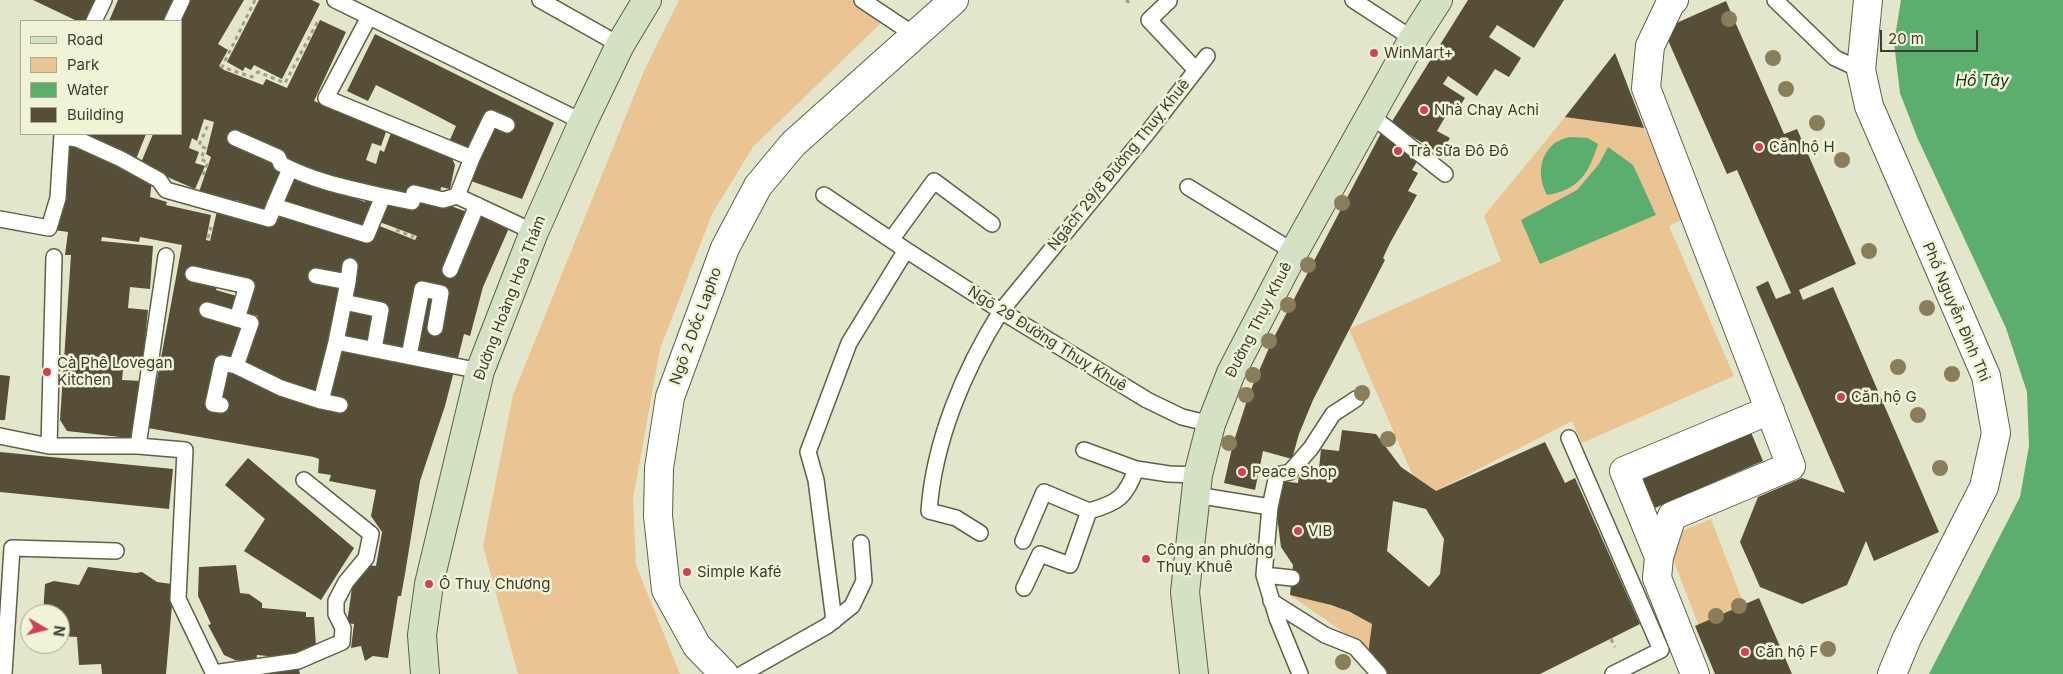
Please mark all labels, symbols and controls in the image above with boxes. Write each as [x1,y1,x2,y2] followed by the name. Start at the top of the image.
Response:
[20,20,182,135] legend
[1883,20,1980,52] scale bar
[1888,29,1924,48] text: 20 m
[67,30,103,49] text: Road
[1384,44,1454,62] place label: WinMart+
[1368,47,1380,59] marker: WinMart+
[67,55,99,74] text: Park
[1955,71,2009,91] water label: Hồ Tây
[1044,76,1194,254] street label: Ngách 29/8 Đường Thuỵ Khuê
[67,80,109,99] text: Water
[1434,101,1539,119] place label: Nhà Chay Achi
[1418,104,1430,116] marker: Nhà Chay Achi
[67,105,124,124] text: Building
[1769,138,1835,156] place label: Căn hộ H
[1753,141,1765,153] marker: Căn hộ H
[1408,142,1509,160] place label: Trà sữa Đô Đô
[1392,145,1404,157] marker: Trà sữa Đô Đô
[470,213,550,383] street label: Đường Hoàng Hoa Thám
[1918,240,1994,384] street label: Phố Nguyễn Đình Thi
[1222,259,1296,381] street label: Đường Thụy Khuê
[666,265,726,387] street label: Ngõ 2 Dốc Lapho
[964,283,1130,395] street label: Ngõ 29 Đường Thuỵ Khuê
[57,354,173,389] place label: Cà Phê Lovegan Kitchen
[41,366,53,378] marker: Cà Phê Lovegan Kitchen
[1851,388,1917,406] place label: Căn hộ G
[1835,391,1847,403] marker: Căn hộ G
[1252,463,1337,481] place label: Peace Shop
[1236,466,1248,478] marker: Peace Shop
[1308,522,1332,540] place label: VIB
[1292,525,1304,537] marker: VIB
[1156,541,1274,576] place label: Công an phường Thuỵ Khuê
[1140,553,1152,565] marker: Công an phường Thuỵ Khuê
[697,563,782,581] place label: Simple Kafé
[681,566,693,578] marker: Simple Kafé
[439,575,550,593] place label: Ô Thuỵ Chương
[423,578,435,590] marker: Ô Thuỵ Chương
[20,604,70,654] north arrow
[50,625,69,637] text: N
[1755,643,1818,661] place label: Căn hộ F
[1739,646,1751,658] marker: Căn hộ F

